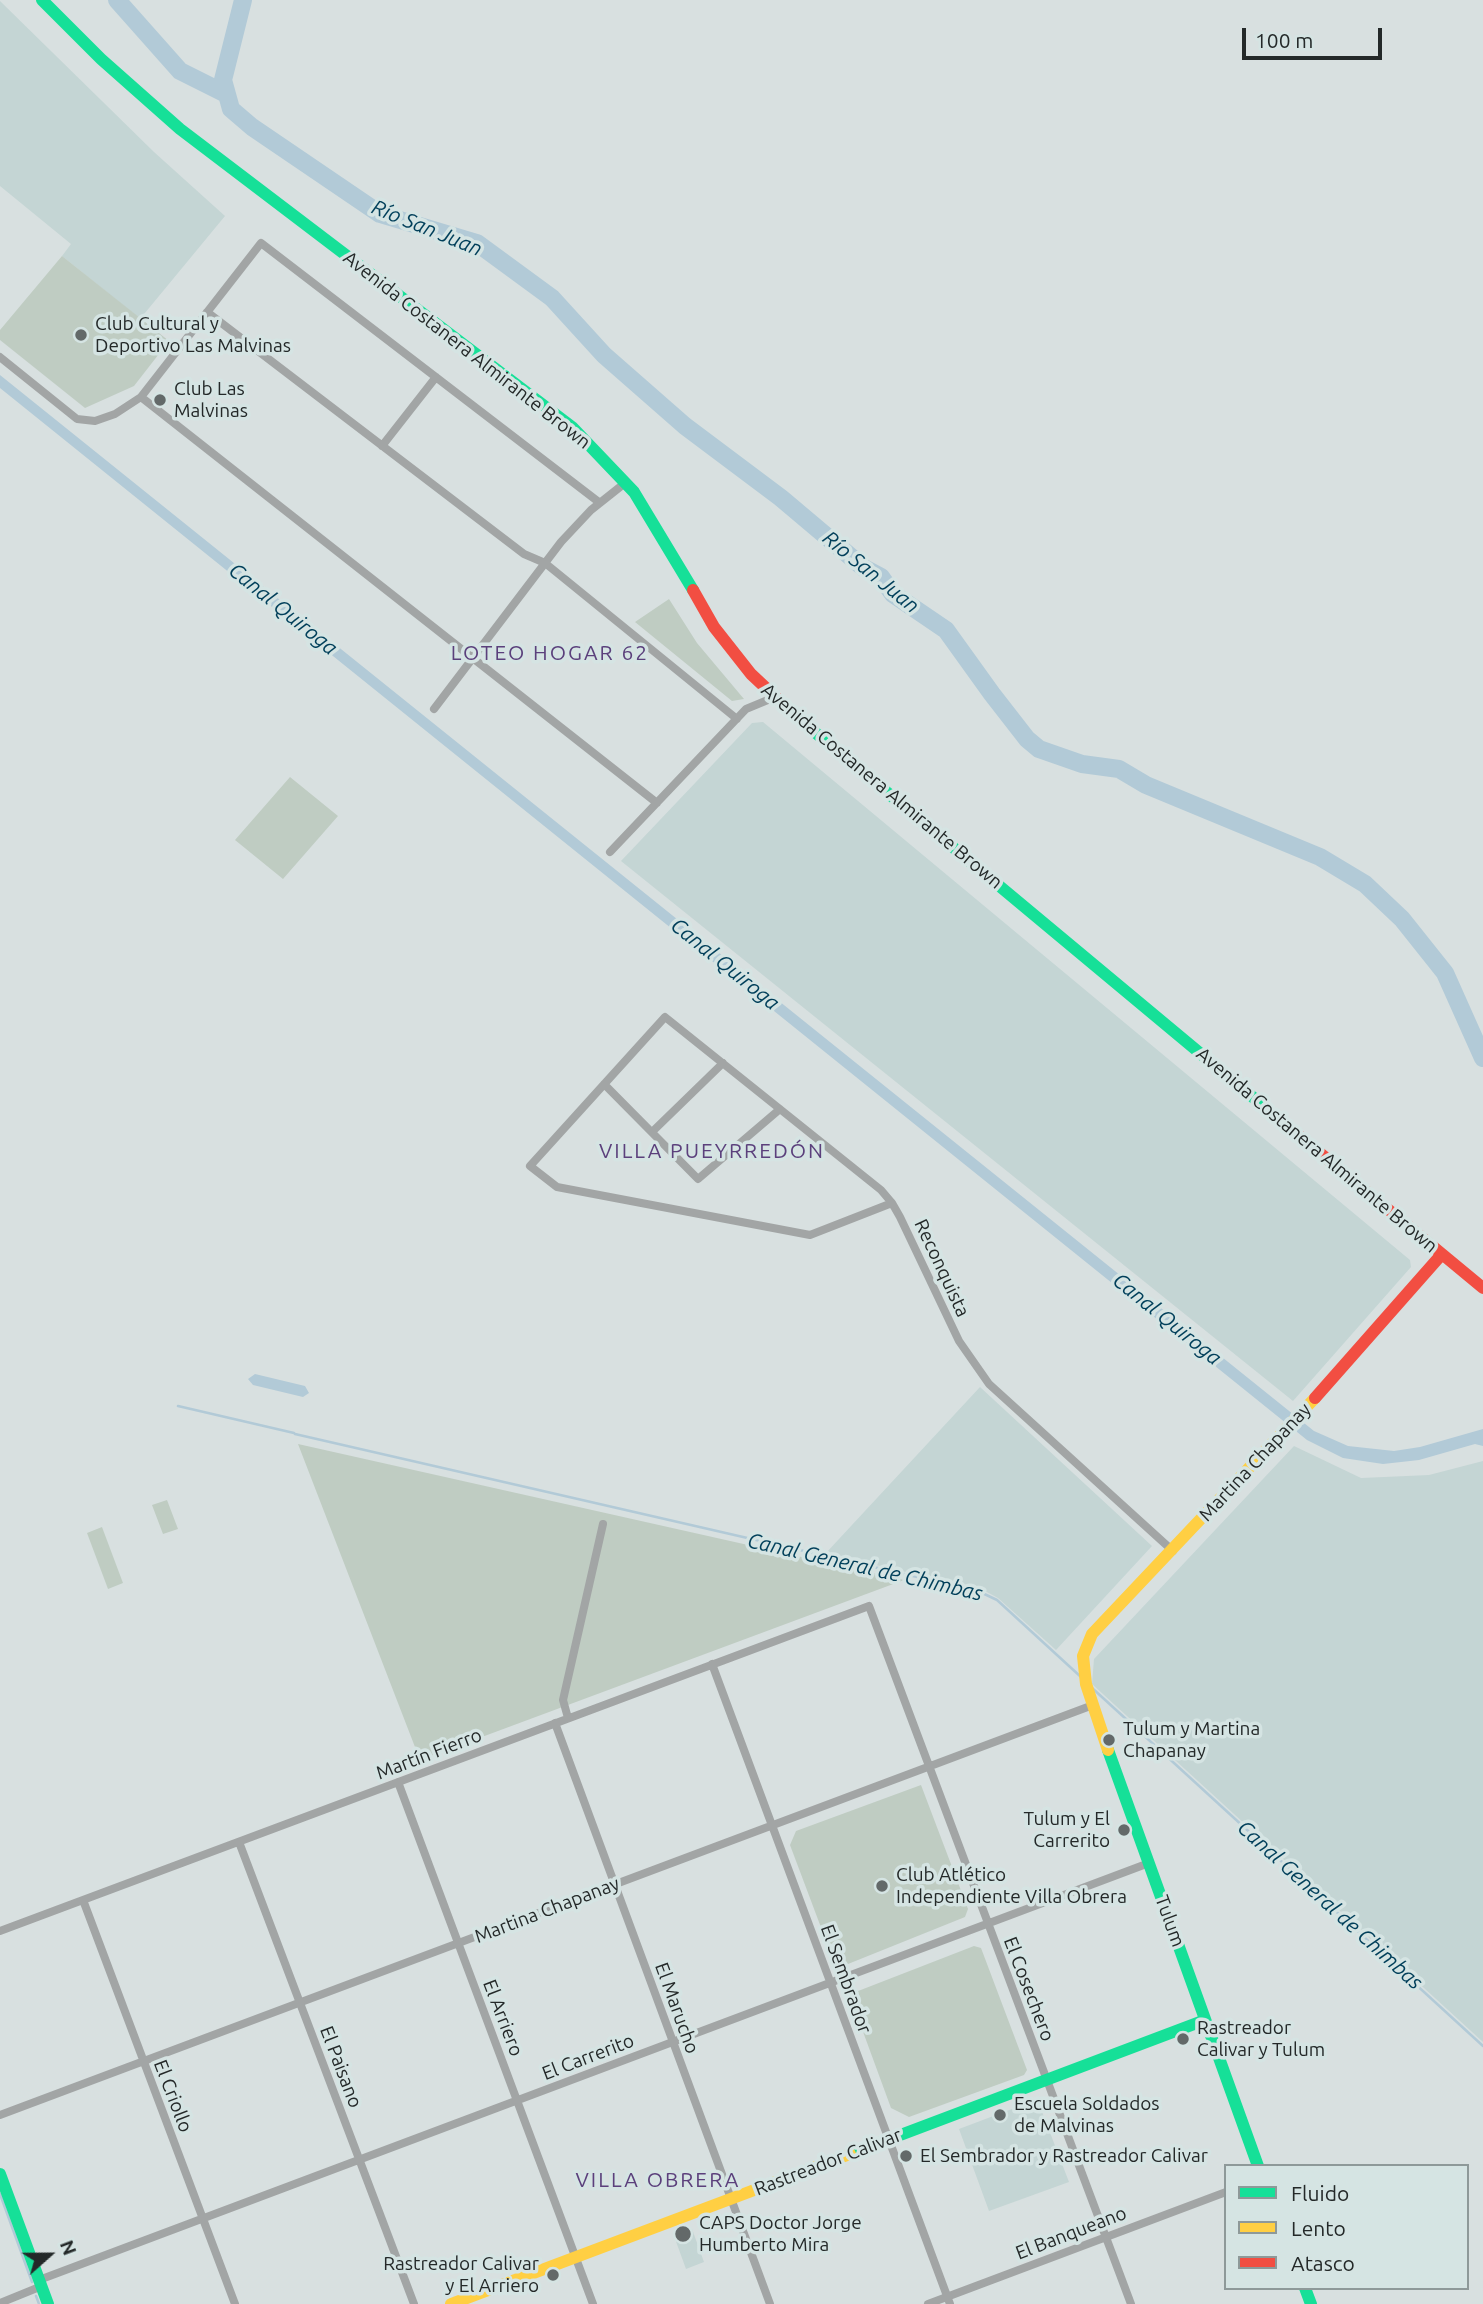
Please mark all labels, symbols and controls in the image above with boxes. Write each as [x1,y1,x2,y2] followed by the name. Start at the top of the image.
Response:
[1245,14,1385,58] scale bar
[1255,28,1313,52] text: 100 m
[368,194,486,262] water label: Río San Juan
[339,246,595,454] street label: Avenida Costanera Almirante Brown
[95,313,291,357] place label: Club Cultural y Deportivo Las Malvinas
[73,327,89,343] marker: Club Cultural y Deportivo Las Malvinas
[174,378,248,422] place label: Club Las Malvinas
[152,392,168,408] marker: Club Las Malvinas
[818,525,924,619] water label: Río San Juan
[224,558,342,660] water label: Canal Quiroga
[453,640,647,666] district label: LOTEO HOGAR 62
[757,678,1007,894] street label: Avenida Costanera Almirante Brown
[666,913,784,1015] water label: Canal Quiroga
[1192,1042,1442,1258] street label: Avenida Costanera Almirante Brown
[601,1138,823,1164] district label: VILLA PUEYRREDÓN
[909,1216,975,1320] street label: Reconquista
[1108,1268,1226,1370] water label: Canal Quiroga
[1194,1398,1316,1526] street label: Martina Chapanay
[745,1528,985,1606] water label: Canal General de Chimbas
[1123,1718,1260,1762] place label: Tulum y Martina Chapanay
[373,1723,485,1785] street label: Martín Fierro
[1101,1732,1117,1748] marker: Tulum y Martina Chapanay
[1023,1808,1110,1852] place label: Tulum y El Carrerito
[1232,1815,1428,1995] water label: Canal General de Chimbas
[1116,1822,1132,1838] marker: Tulum y El Carrerito
[896,1864,1127,1908] place label: Club Atlético Independiente Villa Obrera
[471,1872,623,1948] street label: Martina Chapanay
[874,1878,890,1894] marker: Club Atlético Independiente Villa Obrera
[1150,1892,1190,1950] street label: Tulum
[816,1921,876,2037] street label: El Sembrador
[999,1934,1059,2044] street label: El Cosechero
[650,1959,704,2057] street label: El Marucho
[478,1977,528,2059] street label: El Arriero
[1197,2017,1325,2061] place label: Rastreador Calivar y Tulum
[315,2023,367,2111] street label: El Paisano
[539,2029,637,2085] street label: El Carrerito
[1175,2031,1191,2047] marker: Rastreador Calivar y Tulum
[149,2057,197,2135] street label: El Criollo
[1014,2093,1160,2137] place label: Escuela Soldados de Malvinas
[992,2107,1008,2123] marker: Escuela Soldados de Malvinas
[751,2123,905,2201] street label: Rastreador Calivar
[920,2145,1208,2167] place label: El Sembrador y Rastreador Calivar
[898,2148,914,2164] marker: El Sembrador y Rastreador Calivar
[1224,2164,1469,2290] legend
[577,2167,739,2193] district label: VILLA OBRERA
[1291,2181,1349,2205] text: Fluido
[1012,2201,1130,2265] street label: El Banqueano
[699,2212,862,2256] place label: CAPS Doctor Jorge Humberto Mira
[1291,2216,1346,2240] text: Lento
[14,2220,84,2290] north arrow
[673,2224,693,2244] marker: CAPS Doctor Jorge Humberto Mira
[56,2237,81,2258] text: N
[1291,2251,1355,2275] text: Atasco
[383,2253,539,2297] place label: Rastreador Calivar y El Arriero
[545,2267,561,2283] marker: Rastreador Calivar y El Arriero

